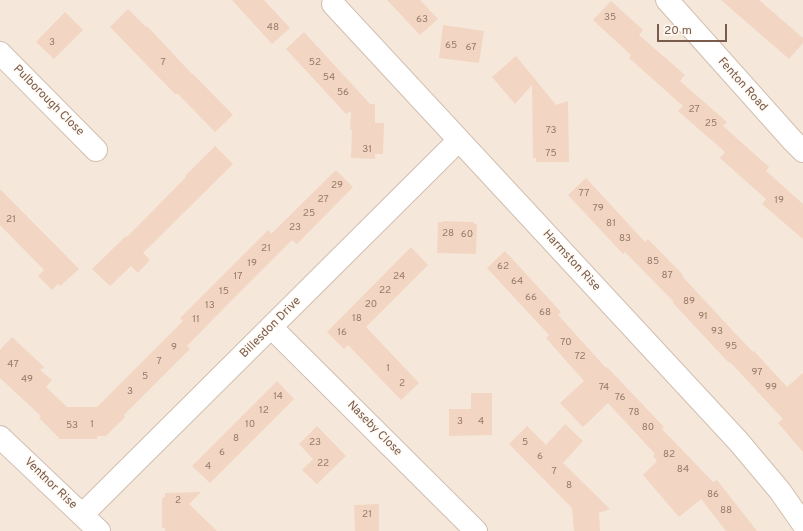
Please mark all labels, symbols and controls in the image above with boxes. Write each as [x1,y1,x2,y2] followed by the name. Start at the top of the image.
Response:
[604,12,616,24] house number: 35
[416,14,428,26] house number: 63
[659,16,729,42] scale bar
[267,22,279,34] house number: 48
[664,23,692,39] text: 20 m
[49,37,55,49] house number: 3
[445,40,457,52] house number: 65
[466,42,476,54] house number: 67
[714,55,770,115] street label: Fenton Road
[160,57,166,69] house number: 7
[309,57,321,69] house number: 52
[10,63,86,139] street label: Pulborough Close
[323,72,335,84] house number: 54
[337,87,349,99] house number: 56
[688,104,700,116] house number: 27
[705,118,717,130] house number: 25
[545,125,557,137] house number: 73
[362,144,372,156] house number: 31
[545,148,557,160] house number: 75
[331,180,343,192] house number: 29
[579,188,589,200] house number: 77
[317,194,329,206] house number: 27
[774,195,784,207] house number: 19
[592,203,604,215] house number: 79
[303,208,315,220] house number: 25
[6,214,16,226] house number: 21
[606,218,616,230] house number: 81
[289,222,301,234] house number: 23
[539,227,603,295] street label: Harmston Rise
[442,228,454,240] house number: 28
[461,229,473,241] house number: 60
[619,233,631,245] house number: 83
[261,243,271,255] house number: 21
[647,256,659,268] house number: 85
[247,258,257,270] house number: 19
[497,261,509,273] house number: 62
[661,270,673,282] house number: 87
[234,271,242,283] house number: 17
[393,271,405,283] house number: 24
[511,276,523,288] house number: 64
[379,285,391,297] house number: 22
[219,286,229,298] house number: 15
[525,292,537,304] house number: 66
[237,294,305,362] street label: Billesdon Drive
[683,296,695,308] house number: 89
[365,299,377,311] house number: 20
[205,300,215,312] house number: 13
[539,307,551,319] house number: 68
[698,311,708,323] house number: 91
[352,313,362,325] house number: 18
[192,314,200,326] house number: 11
[711,326,723,338] house number: 93
[337,327,347,339] house number: 16
[560,337,572,349] house number: 70
[725,341,737,353] house number: 95
[171,342,177,354] house number: 9
[574,351,586,363] house number: 72
[156,356,162,368] house number: 7
[7,359,19,371] house number: 47
[386,363,390,375] house number: 1
[752,367,762,379] house number: 97
[142,371,148,383] house number: 5
[21,374,33,386] house number: 49
[399,378,405,390] house number: 2
[599,382,609,394] house number: 74
[765,382,777,394] house number: 99
[127,386,133,398] house number: 3
[273,391,283,403] house number: 14
[615,392,625,404] house number: 76
[344,399,404,459] street label: Naseby Close
[259,405,269,417] house number: 12
[628,407,640,419] house number: 78
[457,416,463,428] house number: 3
[478,416,484,428] house number: 4
[90,419,94,431] house number: 1
[245,419,255,431] house number: 10
[66,420,78,432] house number: 53
[642,422,654,434] house number: 80
[233,433,239,445] house number: 8
[309,437,321,449] house number: 23
[522,437,528,449] house number: 5
[219,447,225,459] house number: 6
[663,449,675,461] house number: 82
[537,451,543,463] house number: 6
[21,455,79,513] street label: Ventnor Rise
[317,458,329,470] house number: 22
[205,461,211,473] house number: 4
[677,464,689,476] house number: 84
[551,466,557,478] house number: 7
[566,480,572,492] house number: 8
[707,489,719,501] house number: 86
[175,495,181,507] house number: 2
[720,505,732,517] house number: 88
[362,509,372,521] house number: 21

